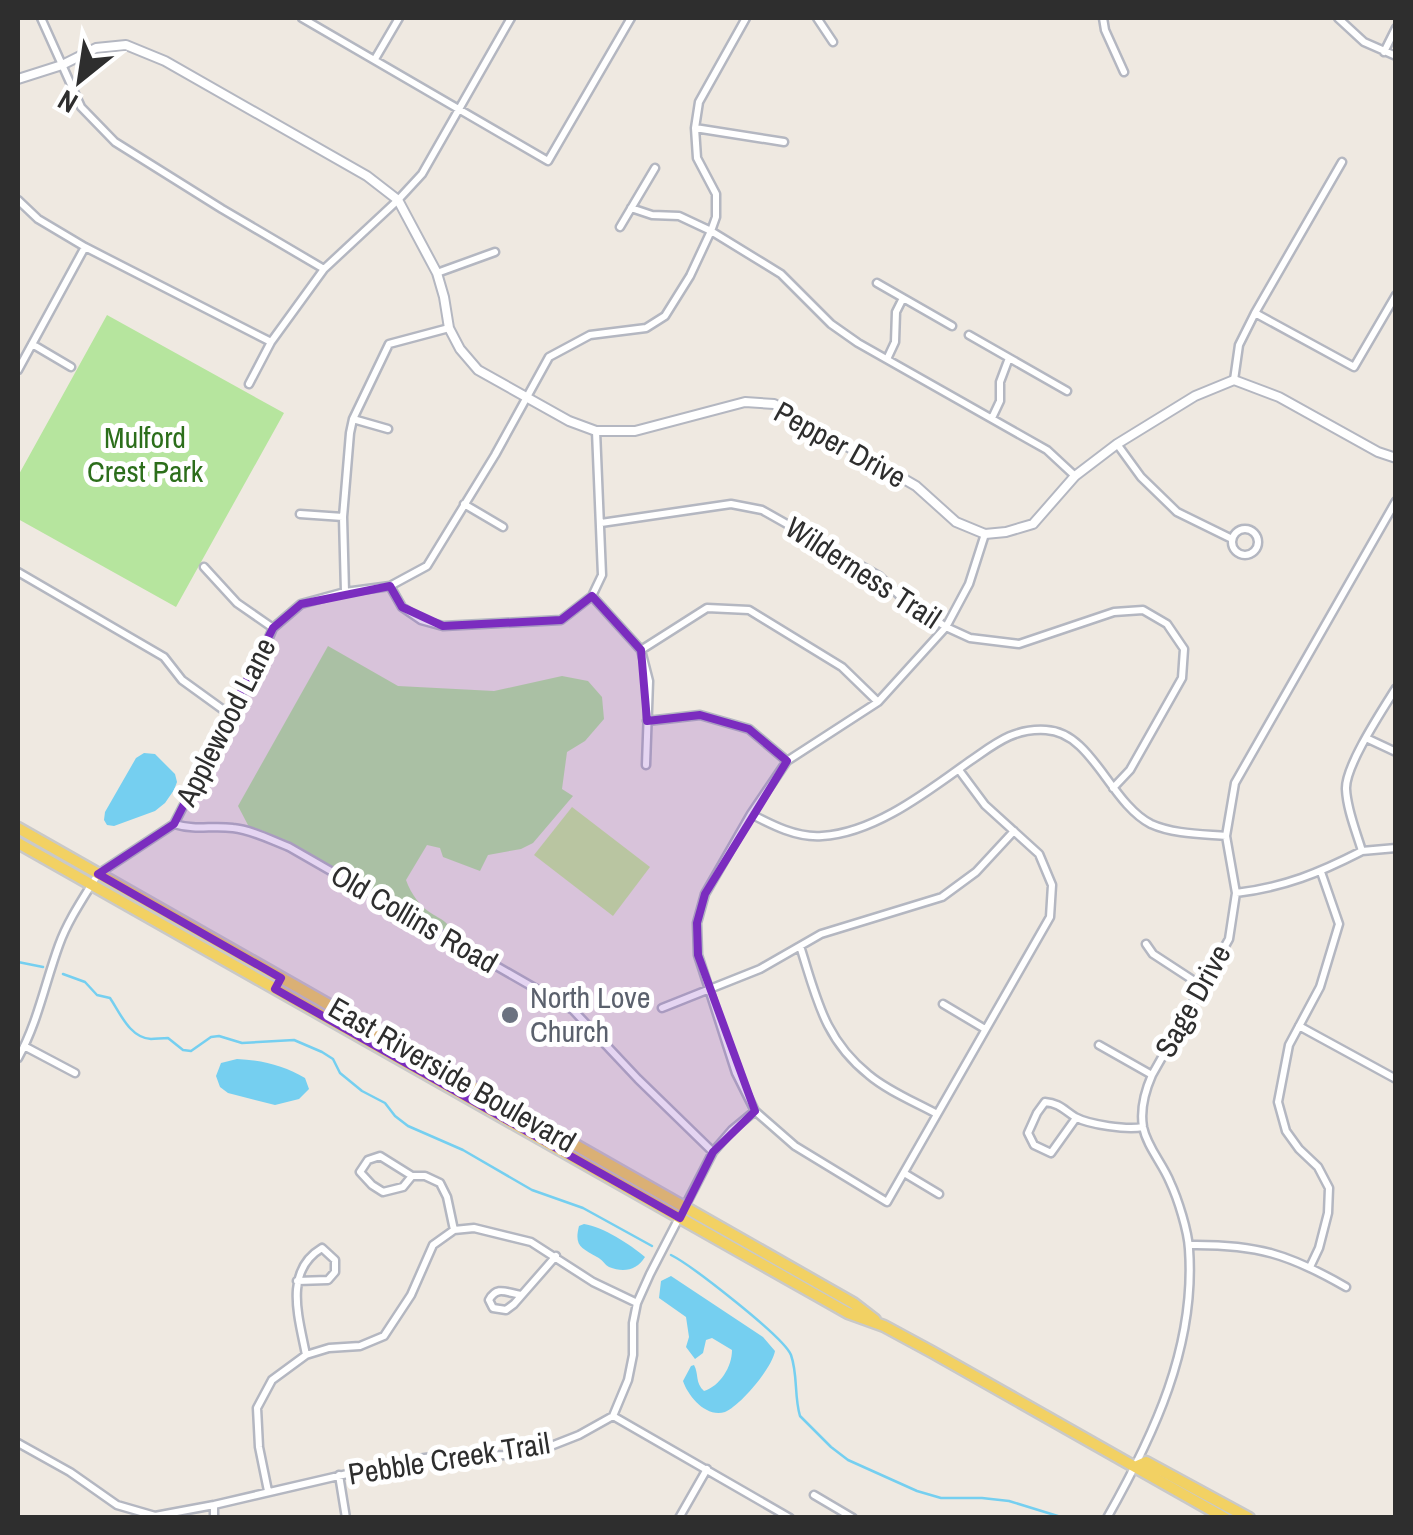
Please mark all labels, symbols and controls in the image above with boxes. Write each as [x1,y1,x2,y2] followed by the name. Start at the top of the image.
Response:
[30,30,130,130] north arrow
[51,81,84,122] text: N
[767,391,914,497] street label: Pepper Drive
[87,417,204,491] park label: Mulford Crest Park
[778,507,949,637] street label: Wilderness Trail
[165,631,285,813] street label: Applewood Lane
[324,854,505,982] street label: Old Collins Road
[1145,937,1239,1064] street label: Sage Drive
[530,977,650,1051] place label: North Love Church
[322,987,583,1161] street label: East Riverside Boulevard
[499,1004,521,1026] marker: North Love Church
[345,1422,553,1494] street label: Pebble Creek Trail

